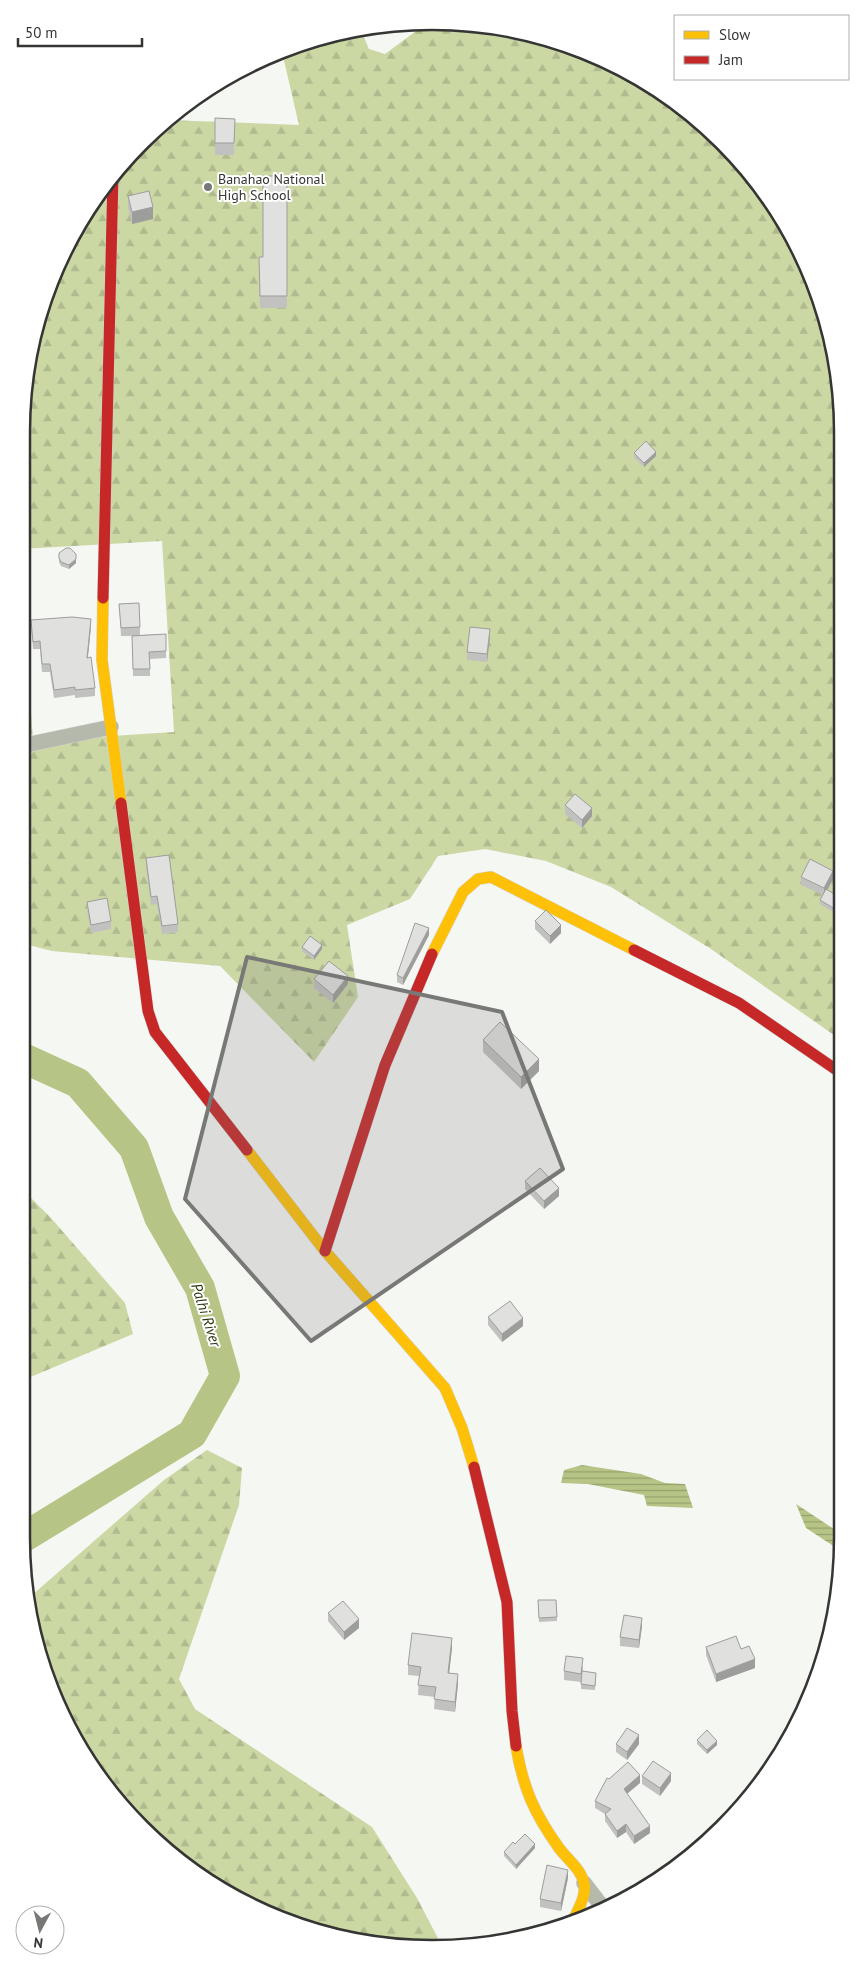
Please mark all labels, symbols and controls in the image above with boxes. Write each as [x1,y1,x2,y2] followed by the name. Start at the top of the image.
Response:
[18,15,141,47] scale bar
[674,15,849,80] legend
[25,23,58,42] text: 50 m
[719,25,750,44] text: Slow
[718,50,743,69] text: Jam
[218,170,325,204] place label: Banahao National High School
[202,181,214,193] marker: Banahao National High School
[187,1281,226,1350] water label: Palhi River
[15,1905,65,1955] north arrow
[33,1933,44,1952] text: N

